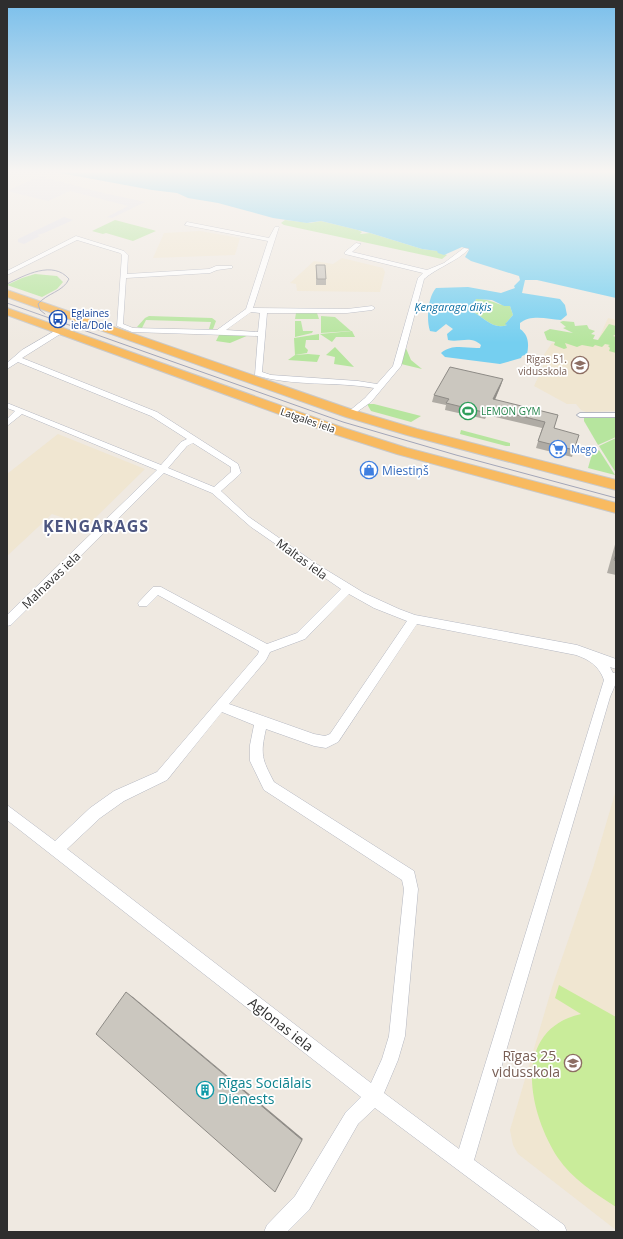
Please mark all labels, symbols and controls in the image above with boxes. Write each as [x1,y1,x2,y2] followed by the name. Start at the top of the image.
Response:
[414,299,492,314] water label: Ķengaraga dīķis
[71,306,113,332] place label: Eglaines iela/Dole
[48,309,68,329] bus stop icon: Eglaines iela/Dole
[518,352,567,378] place label: Rīgas 51. vidusskola
[570,355,590,375] school or university icon: Rīgas 51. vidusskola
[458,401,478,421] sports icon: LEMON GYM
[279,404,337,436] street label: Latgales iela
[481,404,541,418] place label: LEMON GYM
[548,439,568,459] supermarket icon: Mego
[571,442,597,456] place label: Mego
[359,460,379,480] shop icon: Miestiņš
[382,462,429,479] place label: Miestiņš
[43,515,149,537] district label: ĶENGARAGS
[273,535,331,583] street label: Maltas iela
[18,548,84,612] street label: Malnavas iela
[244,993,318,1055] street label: Aglonas iela
[492,1046,560,1081] place label: Rīgas 25. vidusskola
[563,1053,583,1073] school or university icon: Rīgas 25. vidusskola
[218,1073,312,1108] place label: Rīgas Sociālais Dienests
[195,1080,215,1100] building icon: Rīgas Sociālais Dienests

